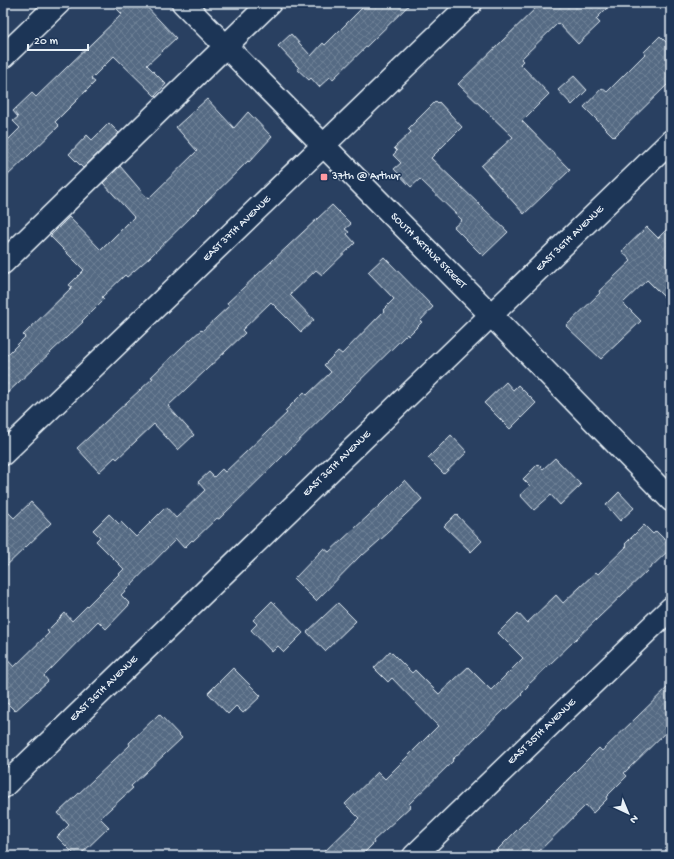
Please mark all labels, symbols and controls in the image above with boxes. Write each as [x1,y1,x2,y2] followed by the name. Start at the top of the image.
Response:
[28,26,88,52] scale bar
[34,35,59,49] text: 20 m
[331,171,401,183] place label: 37th @ Arthur
[319,172,329,182] marker: 37th @ Arthur
[201,193,274,264] street label: EAST 37TH AVENUE
[534,203,607,274] street label: EAST 36TH AVENUE
[388,211,469,292] street label: SOUTH ARTHUR STREET
[301,428,374,499] street label: EAST 36TH AVENUE
[68,653,141,724] street label: EAST 36TH AVENUE
[506,696,579,767] street label: EAST 35TH AVENUE
[608,793,648,833] north arrow
[627,812,640,826] text: N

